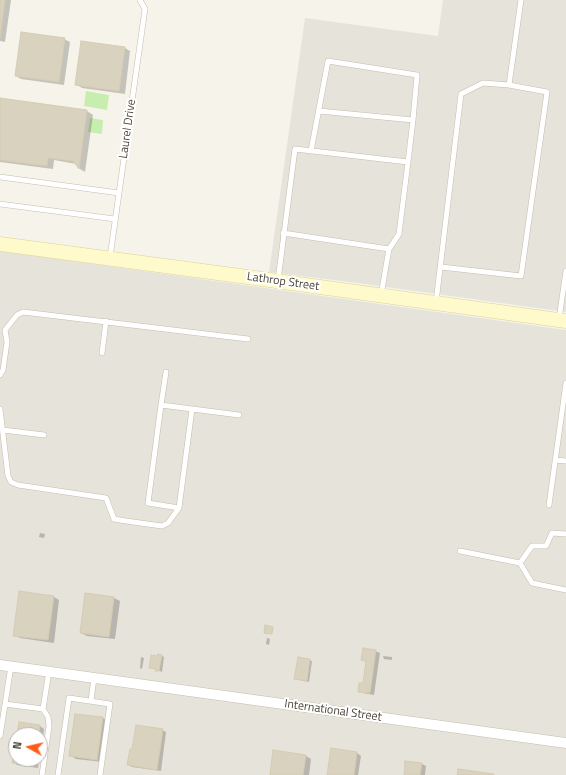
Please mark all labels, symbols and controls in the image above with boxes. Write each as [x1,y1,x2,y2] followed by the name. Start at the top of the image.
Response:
[117,98,139,160] street label: Laurel Drive
[246,270,320,294] street label: Lathrop Street
[283,697,383,725] street label: International Street
[8,727,48,767] north arrow
[9,741,26,750] text: N

